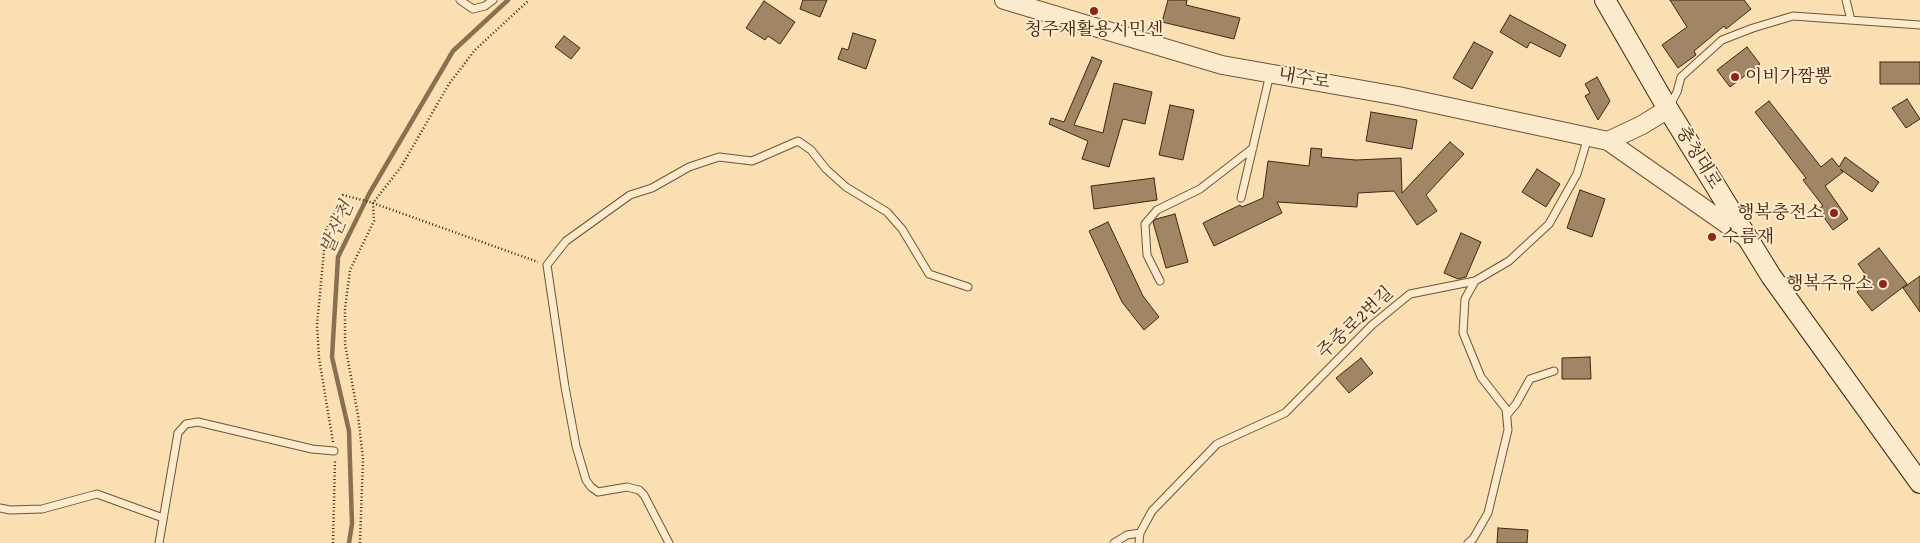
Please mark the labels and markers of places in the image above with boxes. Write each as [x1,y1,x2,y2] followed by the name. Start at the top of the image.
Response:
[1088,5,1100,17] marker: 청주재활용시민센
[1024,19,1164,41] place label: 청주재활용시민센
[1745,66,1832,88] place label: 이비가짬뽕
[1729,71,1741,83] marker: 이비가짬뽕
[1737,202,1824,224] place label: 행복충전소
[1828,207,1840,219] marker: 행복충전소
[1722,226,1774,248] place label: 수름재
[1706,231,1718,243] marker: 수름재
[1786,273,1873,295] place label: 행복주유소
[1877,278,1889,290] marker: 행복주유소

